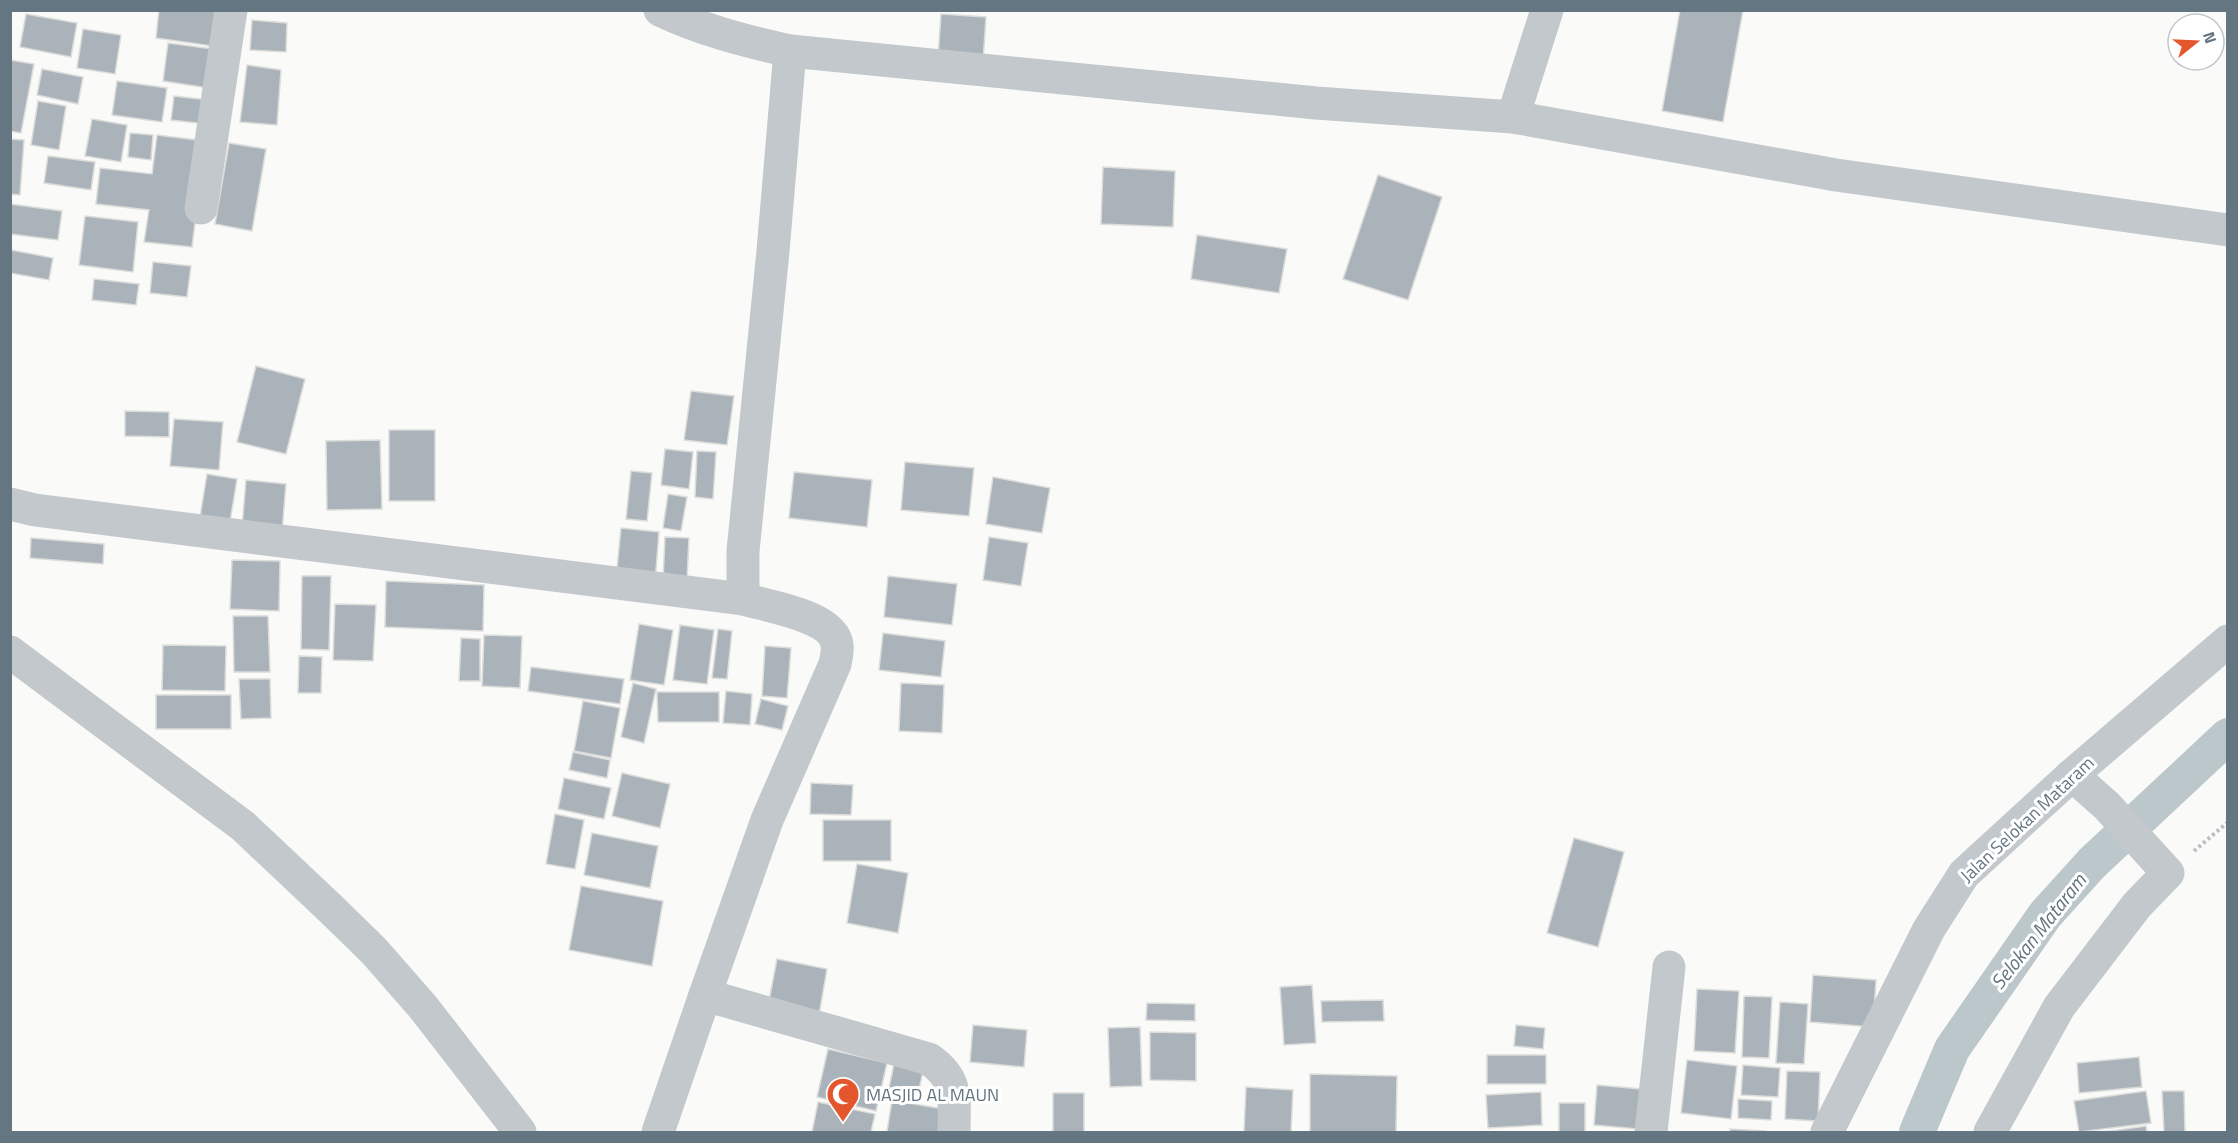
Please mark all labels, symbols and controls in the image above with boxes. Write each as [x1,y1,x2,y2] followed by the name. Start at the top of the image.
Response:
[2166,12,2226,72] north arrow
[2197,28,2223,46] text: N
[1954,750,2100,888] street label: Jalan Selokan Mataram
[1983,866,2094,996] water label: Selokan Mataram
[825,1076,861,1123] mosque icon: MASJID AL MAUN
[866,1081,999,1108] place label: MASJID AL MAUN

